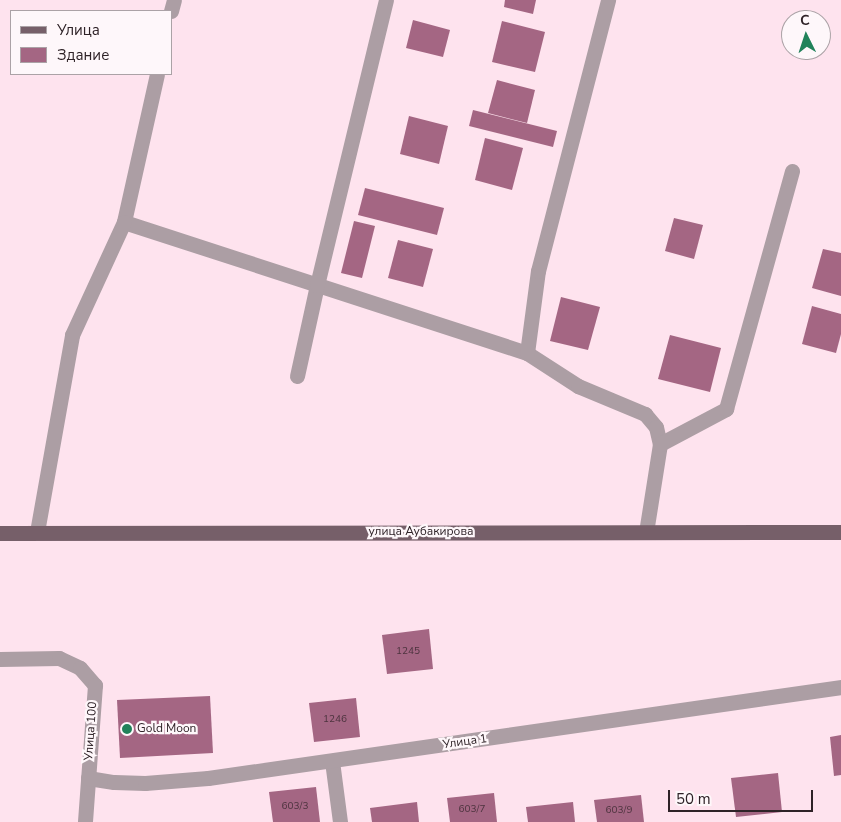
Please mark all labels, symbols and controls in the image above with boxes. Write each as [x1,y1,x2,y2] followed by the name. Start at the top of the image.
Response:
[10,10,172,75] legend
[781,10,831,60] north arrow
[800,11,810,30] text: С
[57,20,100,40] text: Улица
[57,45,109,65] text: Здание
[369,525,473,539] street label: улица Аубакирова
[396,646,420,658] house number: 1245
[82,701,100,761] street label: Улица 100
[323,714,347,726] house number: 1246
[137,722,196,736] place label: Gold Moon
[121,723,133,735] marker: Gold Moon
[442,732,488,752] street label: Улица 1
[671,780,816,812] scale bar
[676,789,711,809] text: 50 m
[282,801,308,813] house number: 603/3
[459,804,485,816] house number: 603/7
[606,805,632,817] house number: 603/9

